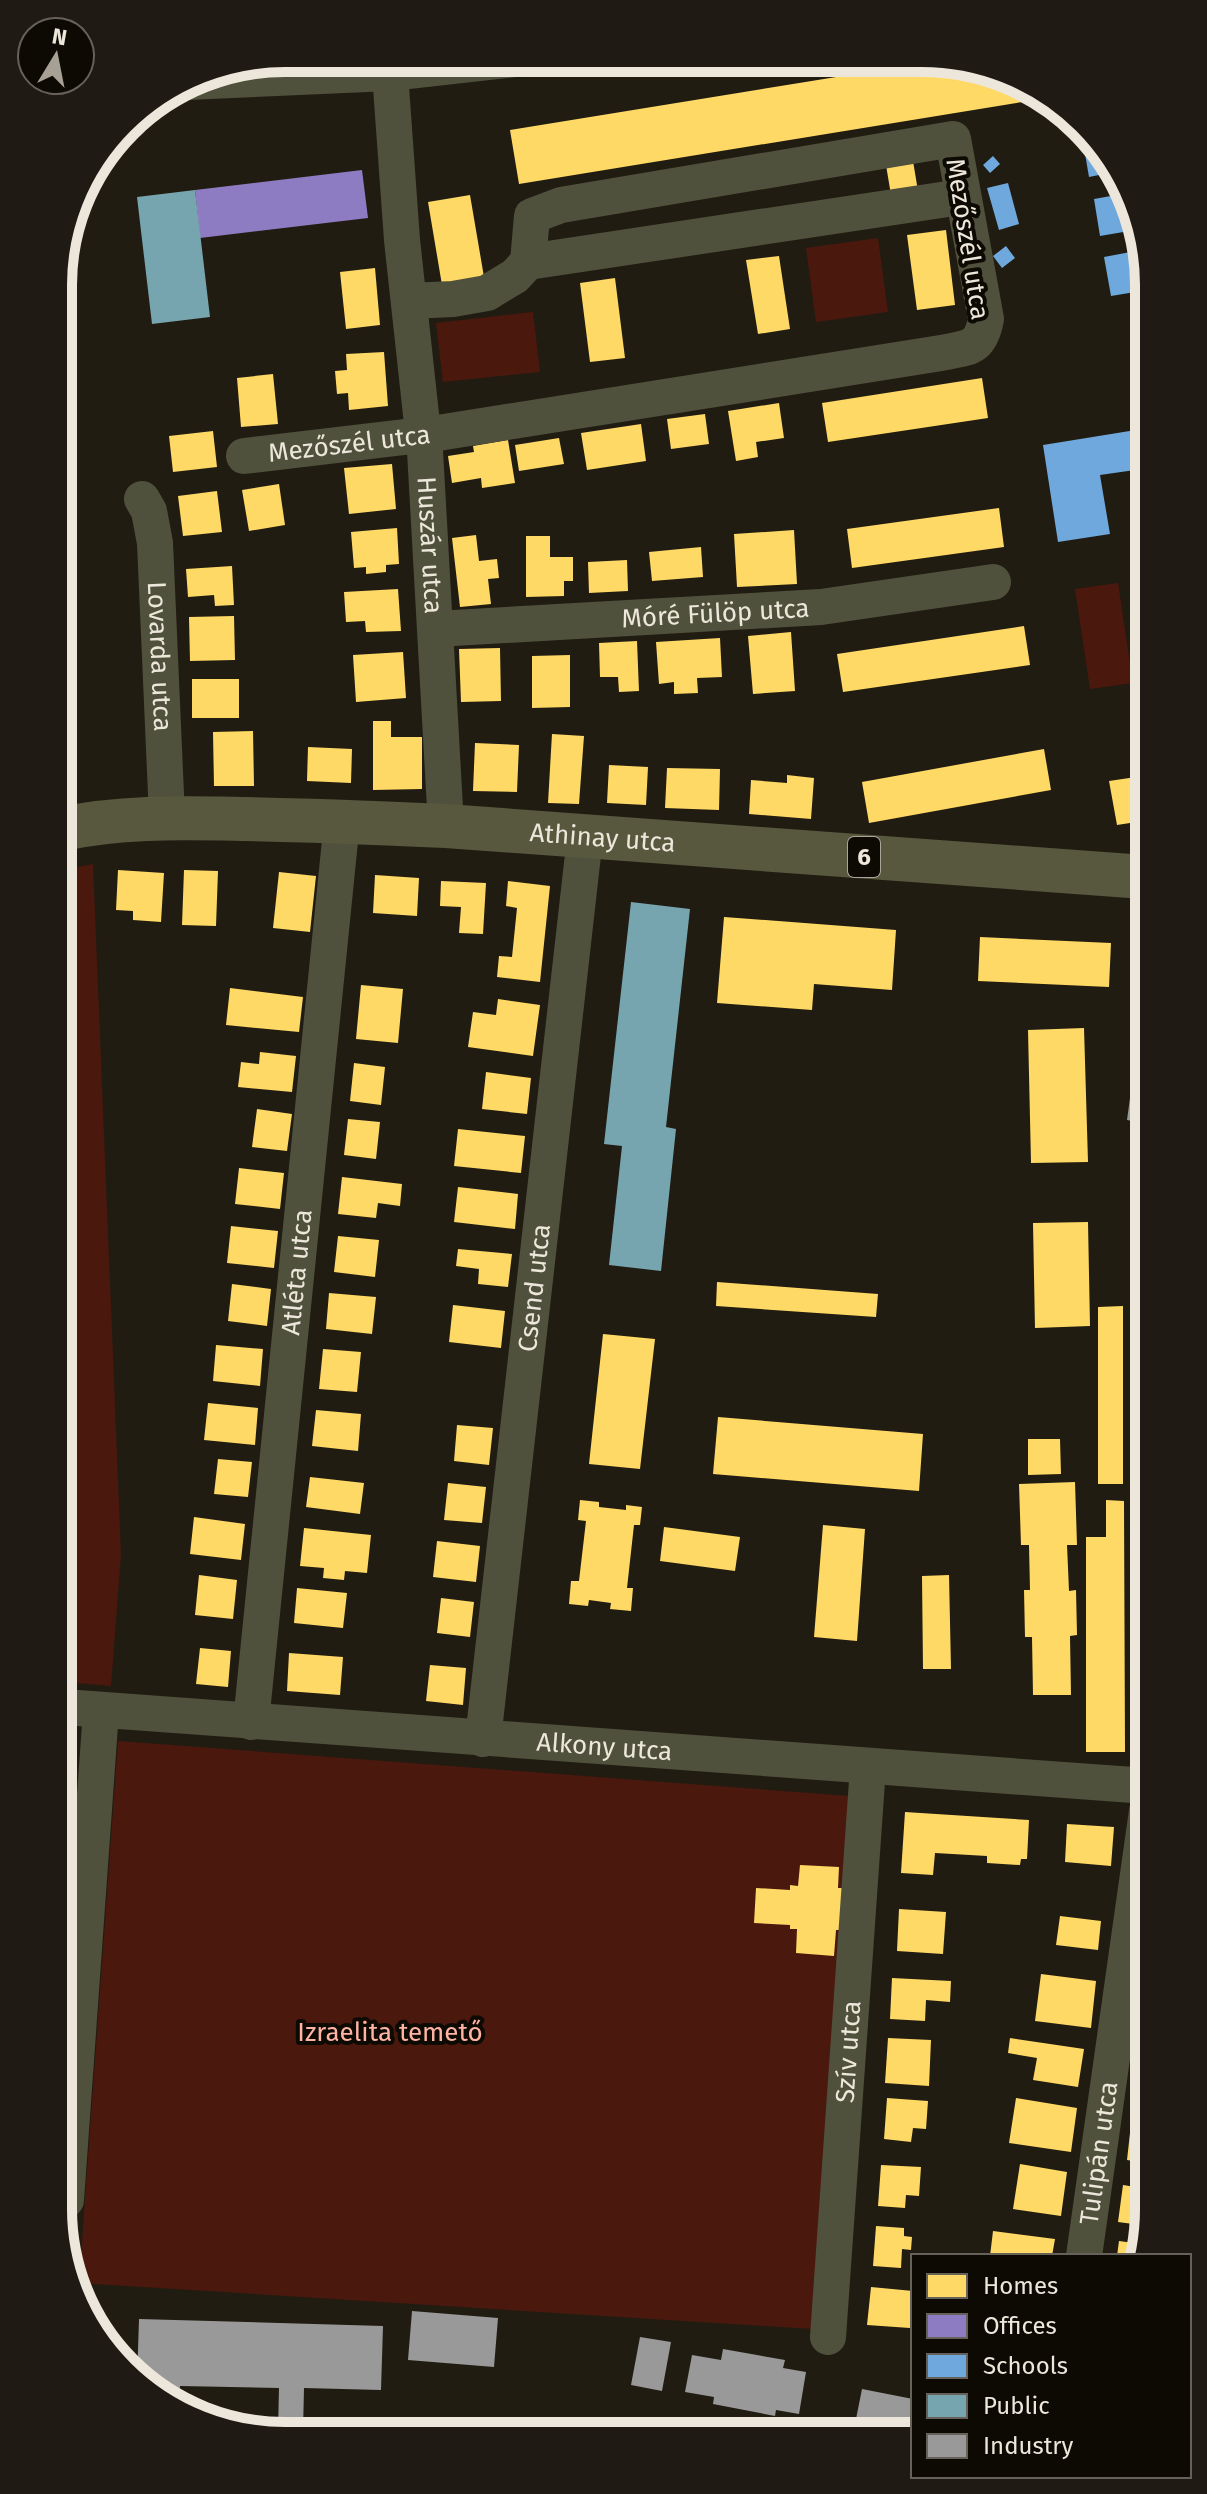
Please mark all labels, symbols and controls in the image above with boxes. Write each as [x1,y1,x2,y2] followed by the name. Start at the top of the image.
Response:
[16,16,96,96] north arrow
[50,22,69,51] text: N
[939,156,996,322] street label: Mezőszél utca
[267,419,432,469] street label: Mezőszél utca
[410,476,449,615] street label: Huszár utca
[141,581,178,732] street label: Lovarda utca
[621,593,810,634] street label: Móré Fülöp utca
[529,817,677,859] street label: Athinay utca
[848,837,880,877] road number: 6
[275,1208,319,1337] street label: Atléta utca
[512,1222,557,1354] street label: Csend utca
[536,1727,673,1767] street label: Alkony utca
[829,1999,868,2104] street label: Szív utca
[297,2017,483,2048] park label: Izraelita temető
[1074,2079,1125,2227] street label: Tulipán utca
[911,2254,1191,2478] legend
[983,2272,1058,2300] text: Homes
[983,2312,1057,2340] text: Offices
[983,2352,1068,2380] text: Schools
[983,2392,1050,2420] text: Public
[983,2432,1074,2460] text: Industry

